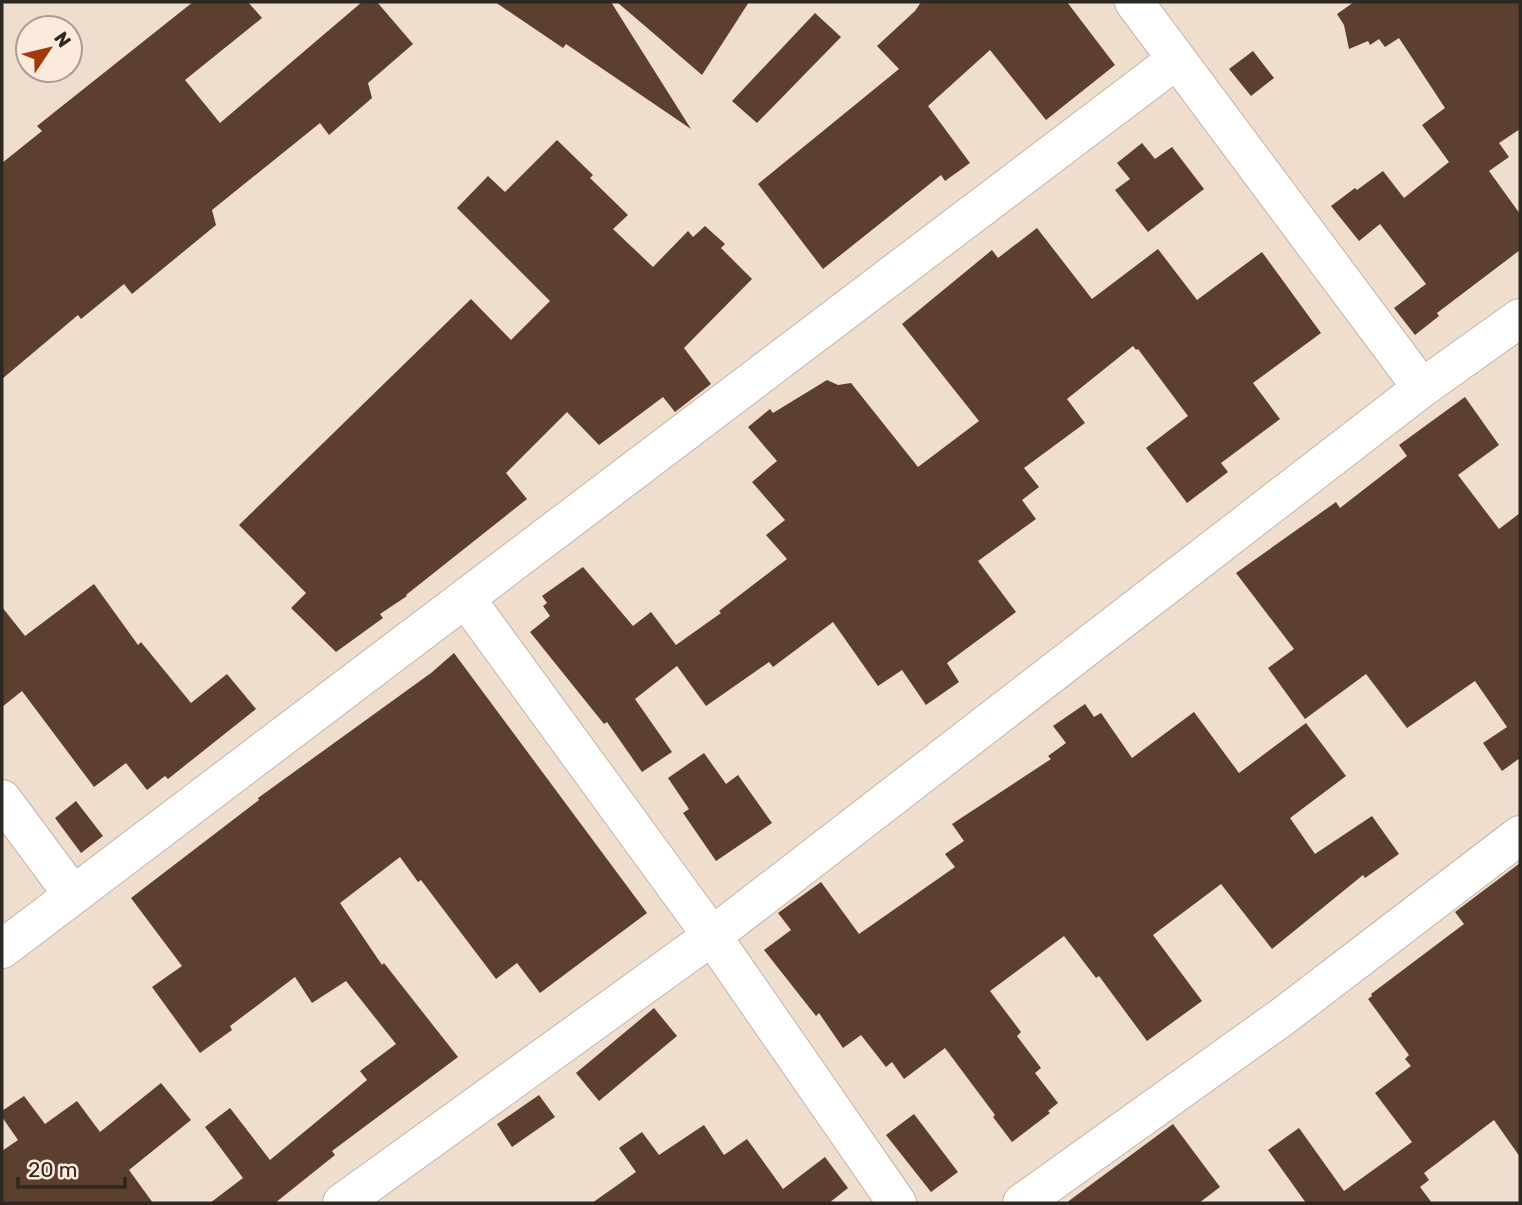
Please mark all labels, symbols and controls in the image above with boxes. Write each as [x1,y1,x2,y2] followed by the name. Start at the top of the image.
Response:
[14,14,84,84] north arrow
[49,27,76,52] text: N
[18,1146,124,1190] scale bar
[28,1157,77,1182] text: 20 m

